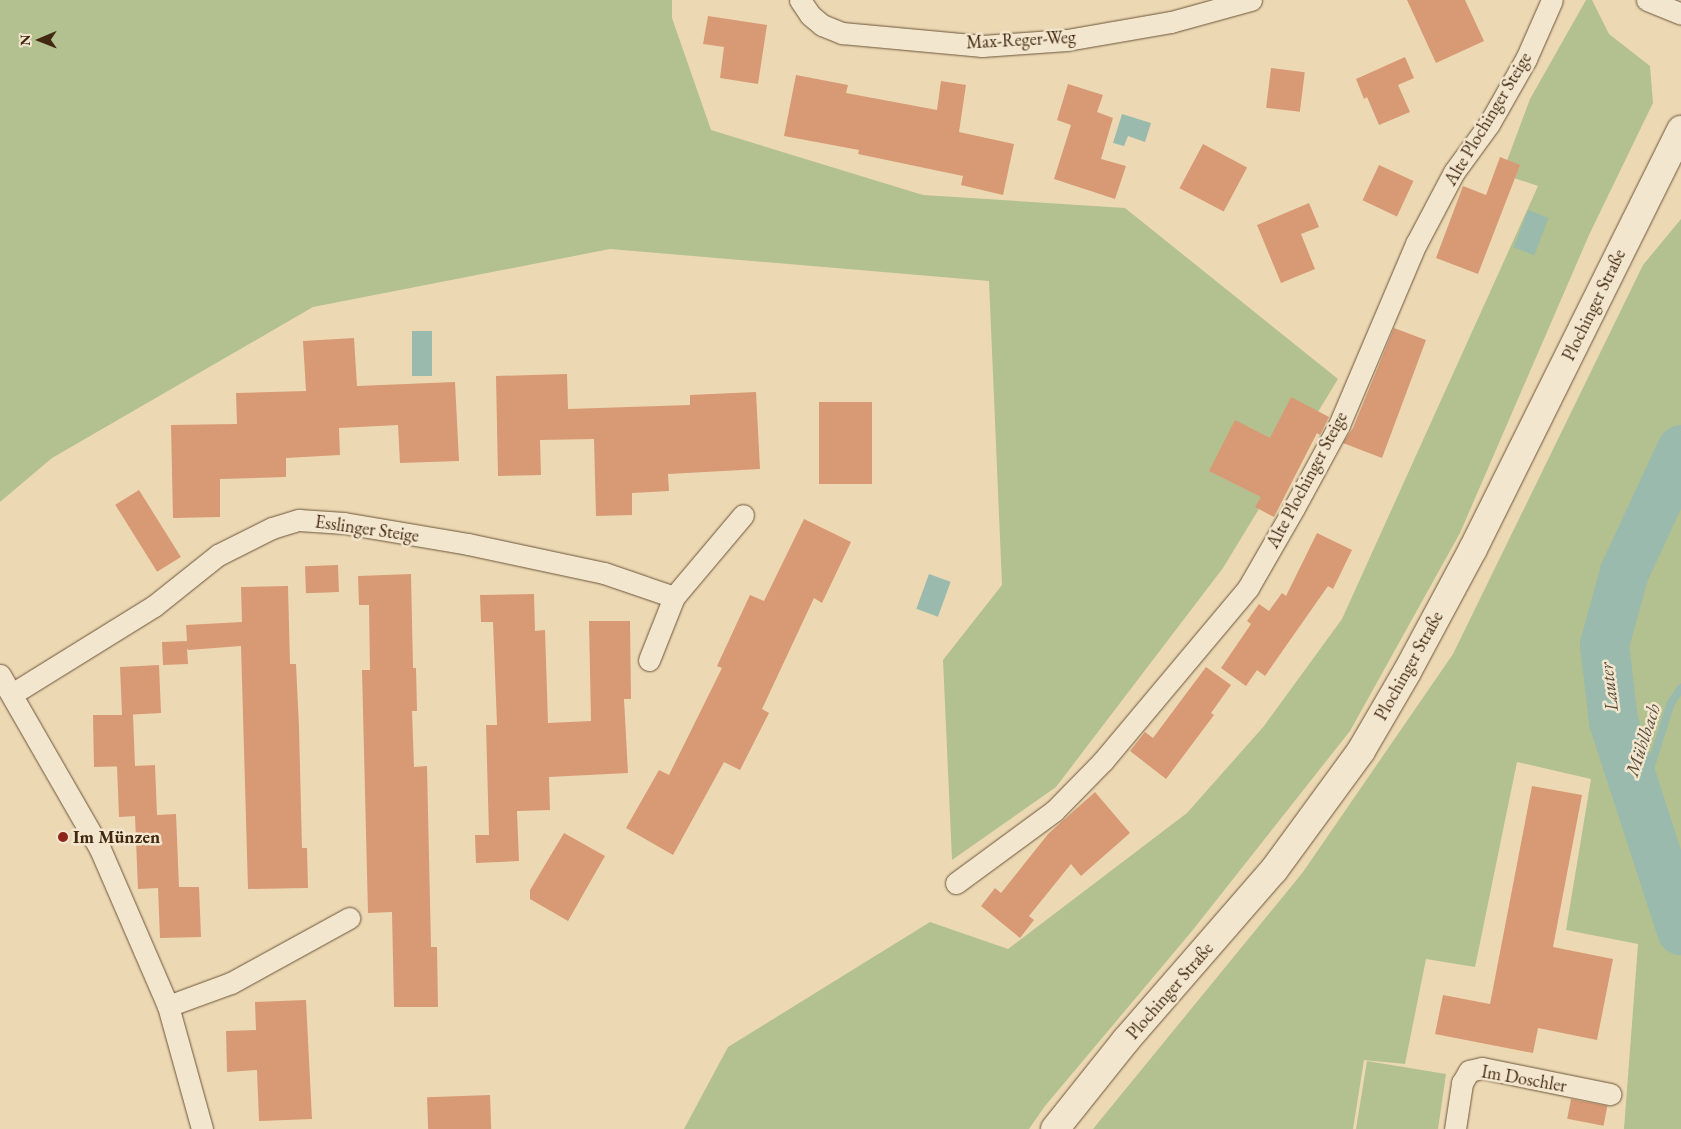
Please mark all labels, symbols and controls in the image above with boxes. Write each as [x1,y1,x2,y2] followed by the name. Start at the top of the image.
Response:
[15,15,65,65] north arrow
[966,26,1076,54] street label: Max-Reger-Weg
[16,34,34,46] text: N
[1440,49,1536,189] street label: Alte Plochinger Steige
[1558,246,1630,364] street label: Plochinger Straße
[1262,408,1352,552] street label: Alte Plochinger Steige
[314,511,420,547] street label: Esslinger Steige
[1370,608,1448,724] street label: Plochinger Straße
[1595,661,1623,713] water label: Lauter
[1621,701,1665,779] water label: Mühlbach
[73,826,160,848] place label: Im Münzen
[57,831,69,843] marker: Im Münzen
[1122,938,1218,1044] street label: Plochinger Straße
[1480,1061,1568,1097] street label: Im Doschler

